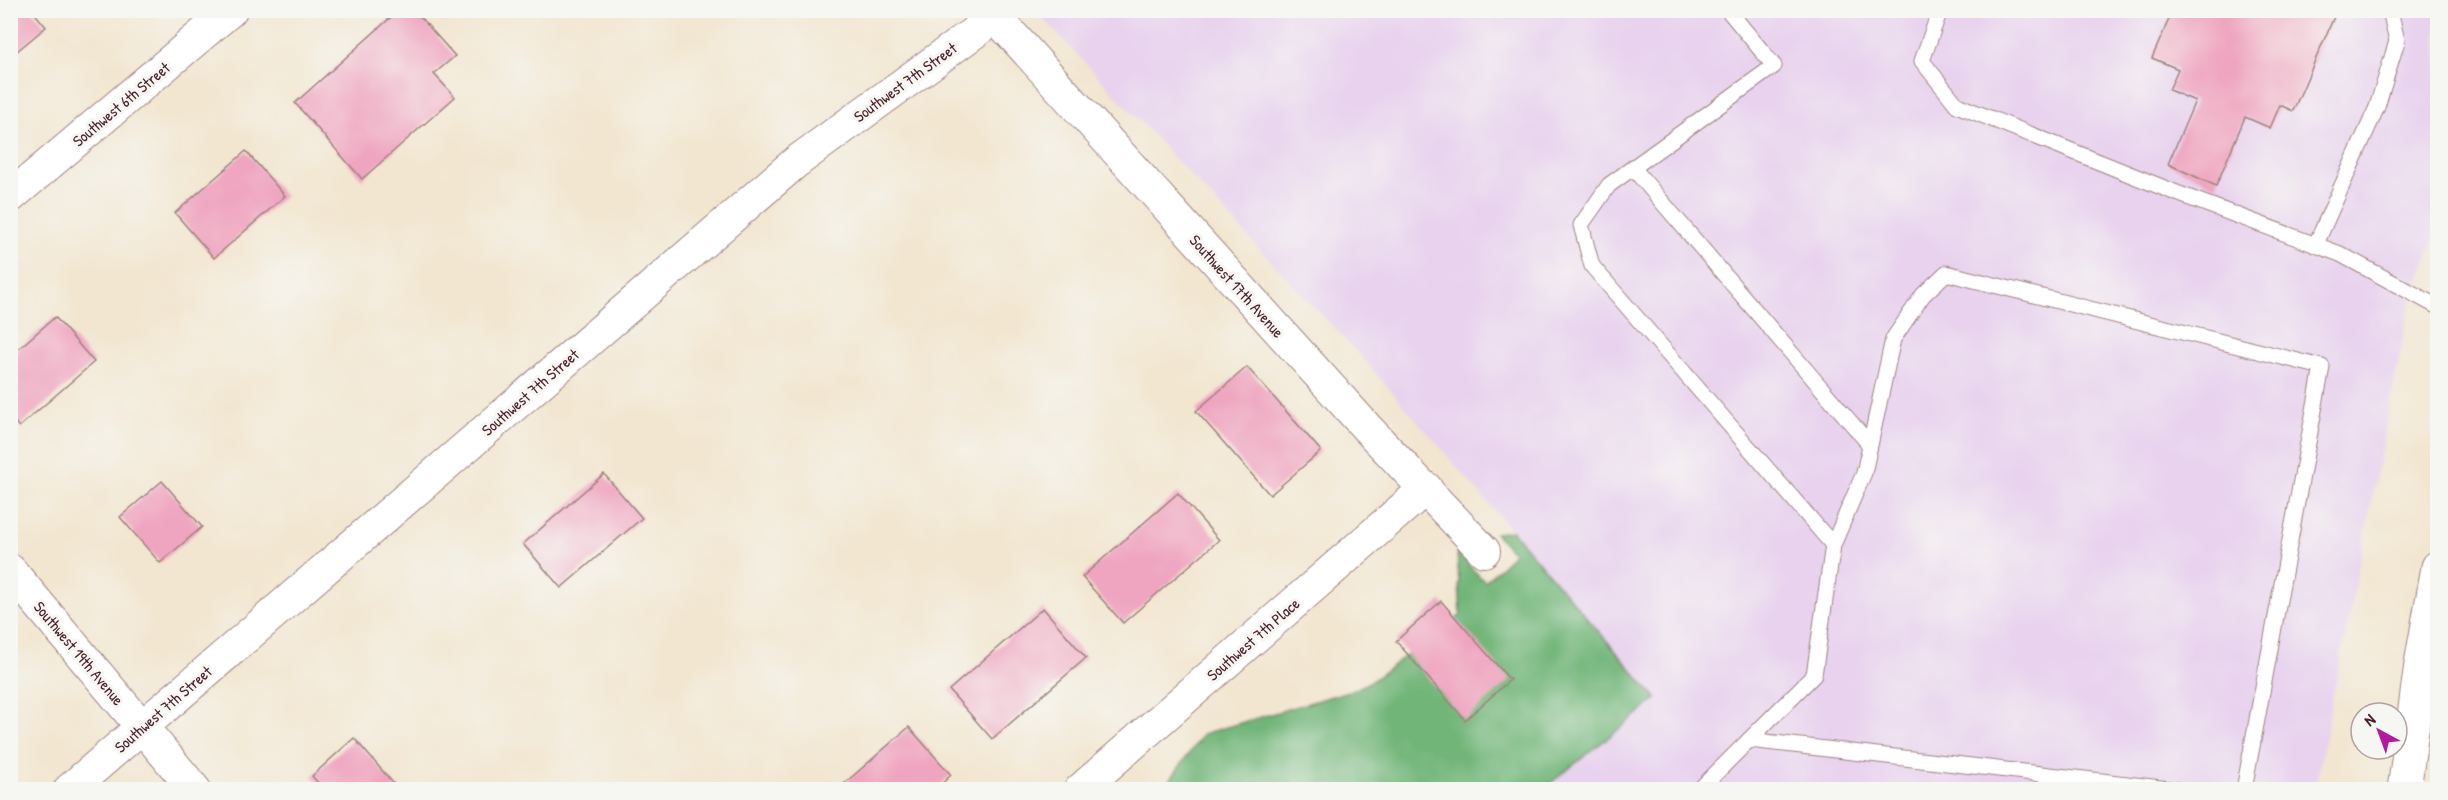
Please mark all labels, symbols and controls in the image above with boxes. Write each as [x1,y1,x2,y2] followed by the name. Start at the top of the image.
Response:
[849,37,961,127] street label: Southwest 7th Street
[68,56,175,151] street label: Southwest 6th Street
[1185,230,1290,343] street label: Southwest 17th Avenue
[477,343,584,441] street label: Southwest 7th Street
[1202,592,1305,685] street label: Southwest 7th Place
[29,596,130,710] street label: Southwest 19th Avenue
[110,660,217,758] street label: Southwest 7th Street
[2349,701,2409,761] north arrow
[2359,708,2380,731] text: N

